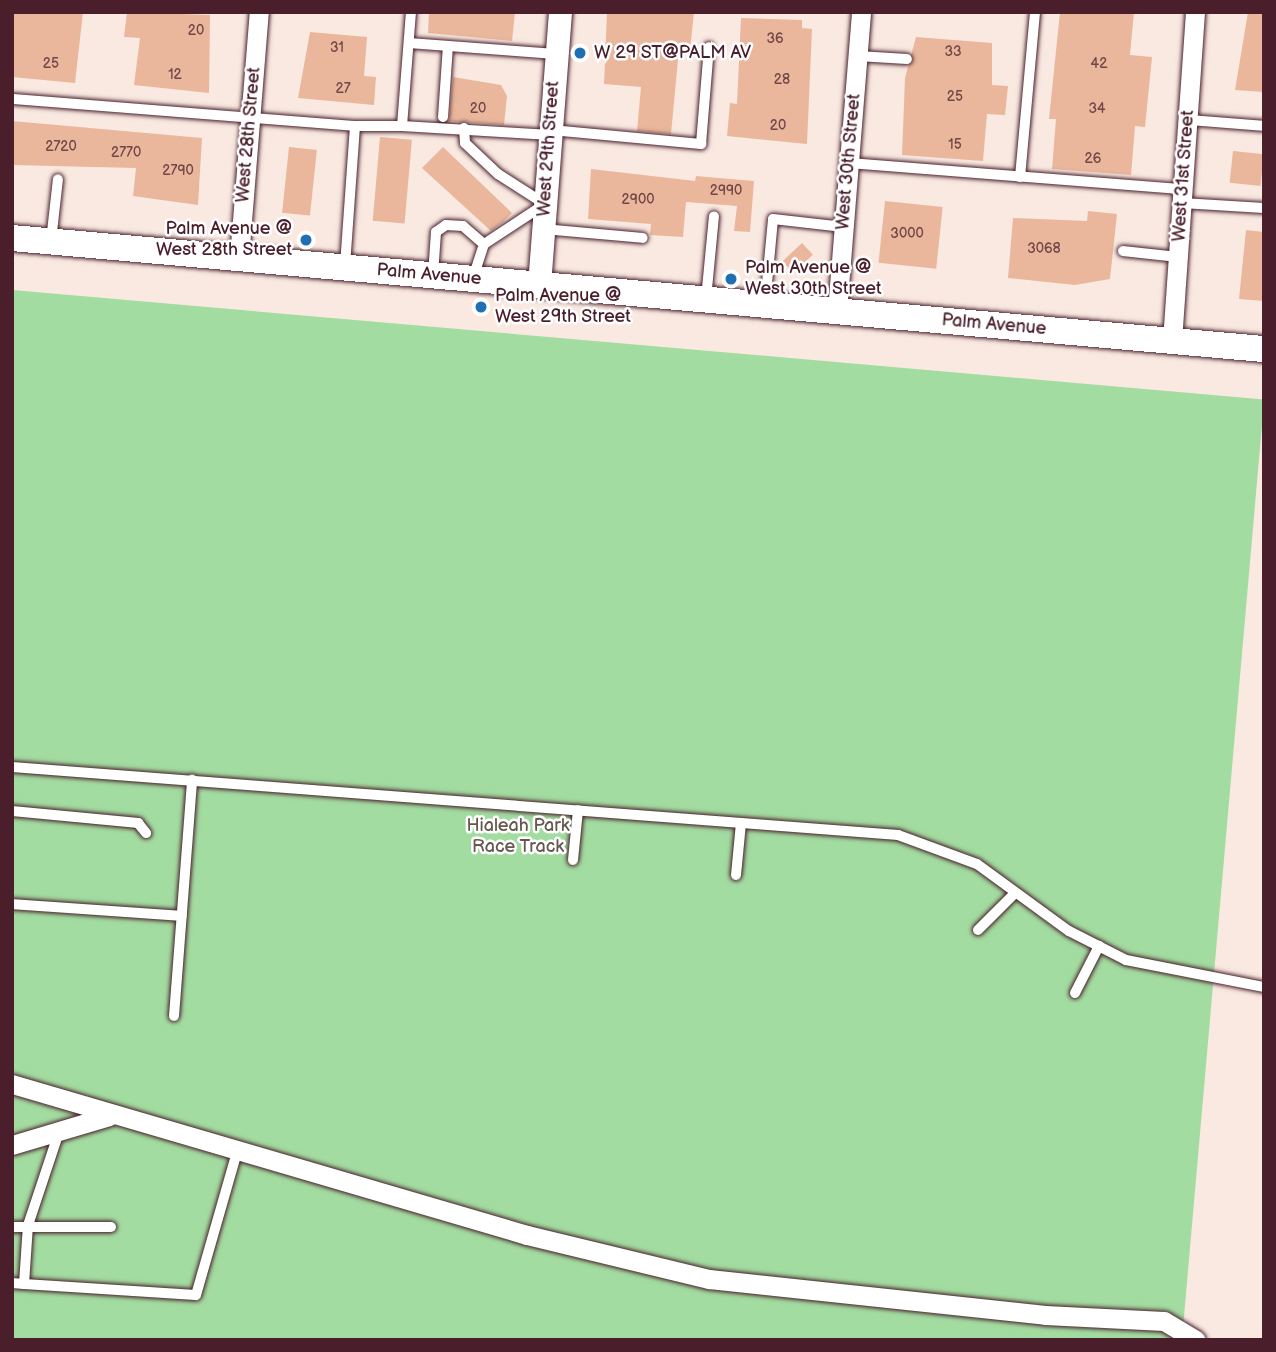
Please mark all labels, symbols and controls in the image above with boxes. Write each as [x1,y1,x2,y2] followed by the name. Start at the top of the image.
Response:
[188,23,204,39] house number: 20
[766,31,784,47] house number: 36
[330,40,344,56] house number: 31
[594,42,752,64] place label: W 29 ST@PALM AV
[944,44,962,60] house number: 33
[572,45,588,61] marker: W 29 ST@PALM AV
[43,56,59,72] house number: 25
[1091,56,1107,72] house number: 42
[232,66,266,204] street label: West 28th Street
[168,67,182,83] house number: 12
[774,72,790,88] house number: 28
[533,80,565,218] street label: West 29th Street
[335,81,351,97] house number: 27
[947,89,963,105] house number: 25
[832,93,866,231] street label: West 30th Street
[470,101,486,117] house number: 20
[1088,101,1106,117] house number: 34
[1169,109,1199,243] street label: West 31st Street
[770,118,786,134] house number: 20
[948,137,962,153] house number: 15
[45,139,77,155] house number: 2720
[111,145,141,161] house number: 2770
[1085,151,1101,167] house number: 26
[162,163,194,179] house number: 2790
[710,183,742,199] house number: 2990
[622,192,654,208] house number: 2900
[156,219,292,262] place label: Palm Avenue @ West 28th Street
[890,226,924,242] house number: 3000
[298,232,314,248] marker: Palm Avenue @ West 28th Street
[1027,241,1061,257] house number: 3068
[745,258,882,300] place label: Palm Avenue @ West 30th Street
[376,260,482,290] street label: Palm Avenue
[723,271,739,287] marker: Palm Avenue @ West 30th Street
[495,286,631,328] place label: Palm Avenue @ West 29th Street
[473,299,489,315] marker: Palm Avenue @ West 29th Street
[941,310,1047,340] street label: Palm Avenue
[466,816,570,858] park label: Hialeah Park Race Track

